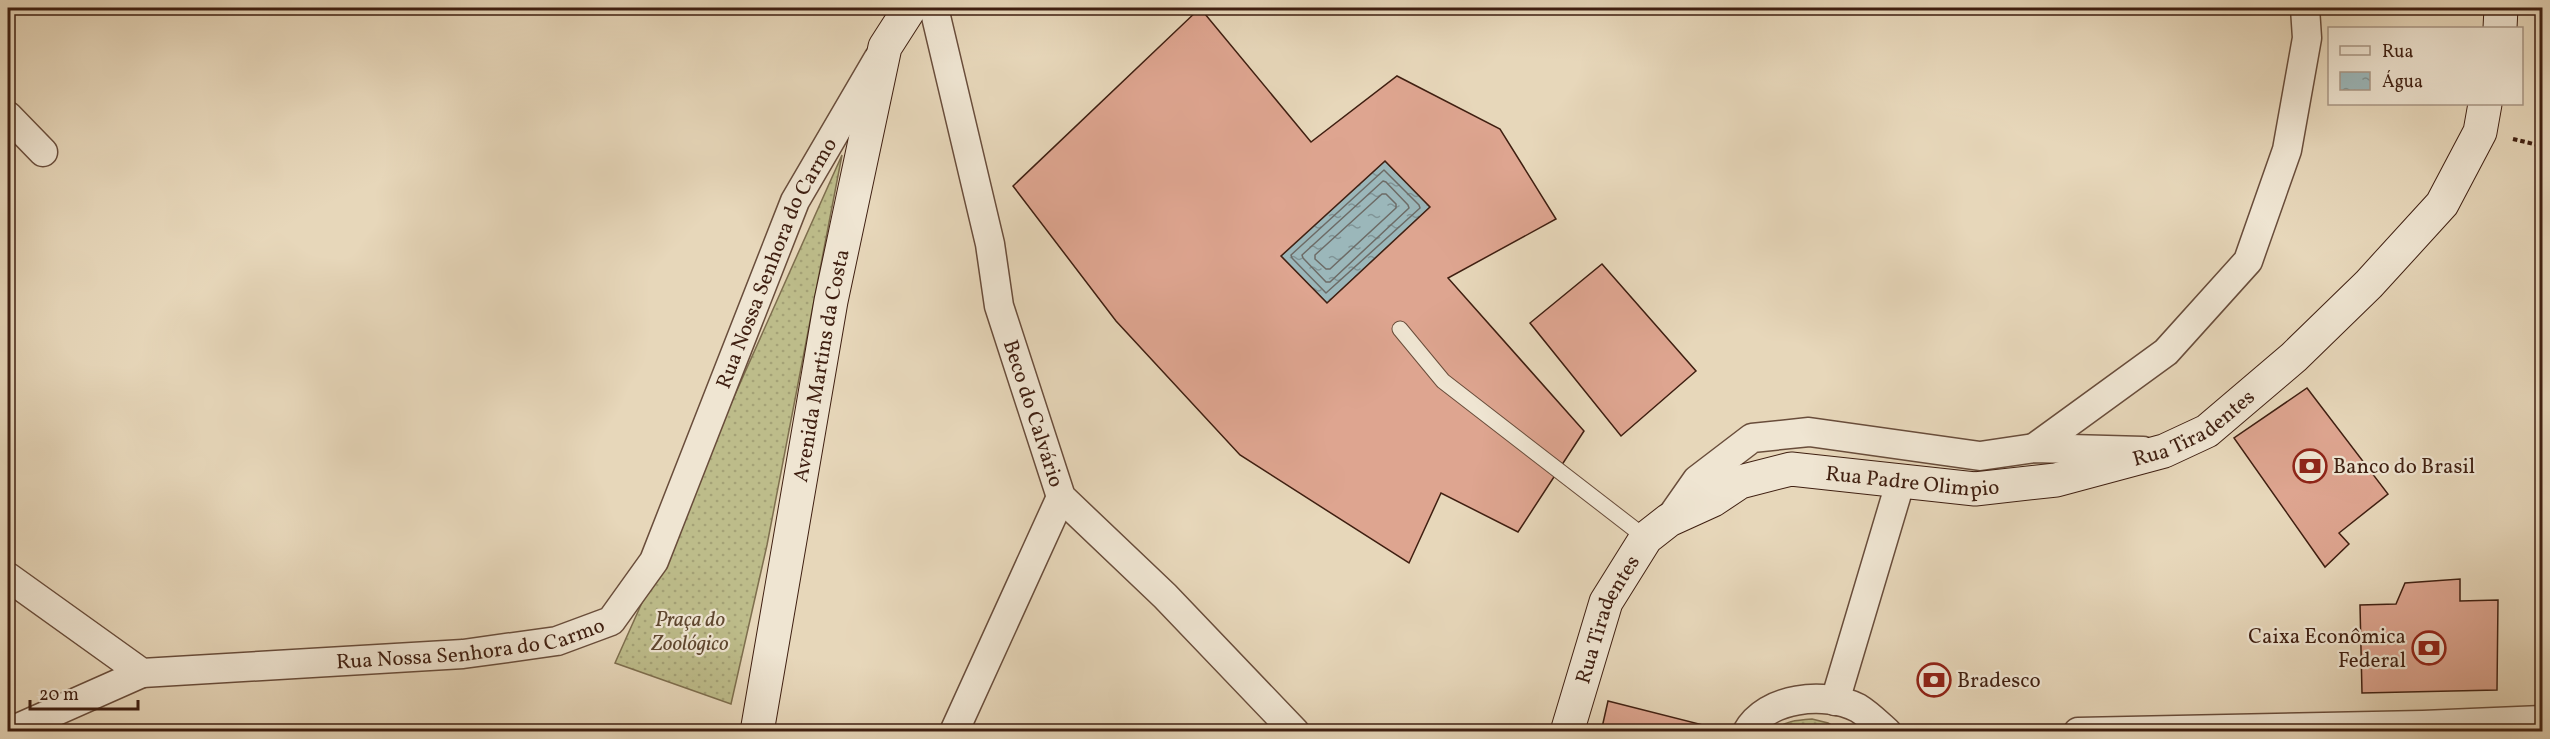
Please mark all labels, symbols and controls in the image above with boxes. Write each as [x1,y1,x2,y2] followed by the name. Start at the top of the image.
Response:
[2328,27,2523,105] legend
[2382,40,2413,65] text: Rua
[2382,70,2423,95] text: Água
[710,133,845,393] street label: Rua Nossa Senhora do Carmo
[787,247,858,485] street label: Avenida Martins da Costa
[995,336,1070,491] street label: Beco do Calvário
[2130,383,2262,475] street label: Rua Tiradentes
[2292,448,2328,484] bank icon: Banco do Brasil
[2333,453,2475,482] place label: Banco do Brasil
[1824,460,2001,505] street label: Rua Padre Olimpio
[1569,550,1648,688] street label: Rua Tiradentes
[651,606,729,659] park label: Praça do Zoológico
[335,612,609,677] street label: Rua Nossa Senhora do Carmo
[2248,623,2406,676] place label: Caixa Econômica Federal
[2411,630,2447,666] bank icon: Caixa Econômica Federal
[1916,662,1952,698] bank icon: Bradesco
[1957,667,2041,696] place label: Bradesco
[30,673,138,711] scale bar
[39,683,79,708] text: 20 m

